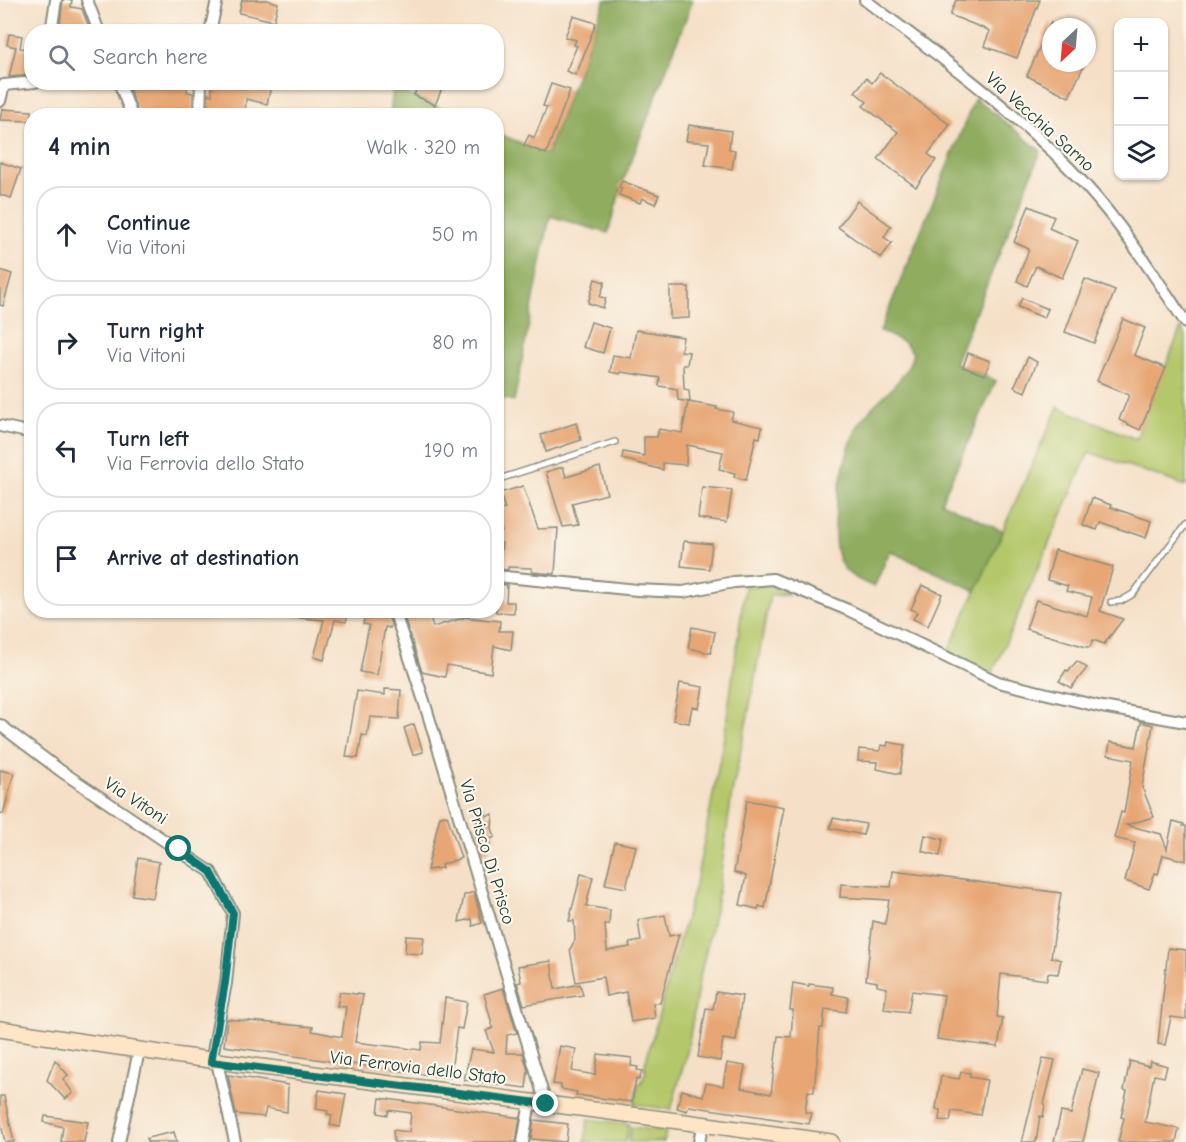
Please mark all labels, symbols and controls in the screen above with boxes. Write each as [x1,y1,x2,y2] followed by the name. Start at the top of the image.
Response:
[1042,18,1096,72] north arrow
[1114,18,1168,180] map controls
[1114,18,1168,72] button: +
[24,24,504,90] search box
[45,41,78,74] icon: search
[93,44,208,70] text: Search here
[981,68,1099,176] street label: Via Vecchia Sarno
[1114,72,1168,126] button: −
[1114,126,1168,180] button: layers
[48,132,111,162] text: 4 min
[367,136,480,159] text: Walk · 320 m
[107,210,190,236] text: Continue
[50,218,83,251] icon: ahead
[432,223,478,246] text: 50 m
[107,236,186,259] text: Via Vitoni
[107,318,204,344] text: Turn right
[50,326,83,359] icon: right
[432,331,478,354] text: 80 m
[107,344,186,367] text: Via Vitoni
[107,426,189,452] text: Turn left
[50,434,83,467] icon: left
[424,439,478,462] text: 190 m
[107,452,304,475] text: Via Ferrovia dello Stato
[50,542,83,575] icon: arrive
[107,545,299,571] text: Arrive at destination
[101,773,171,829] street label: Via Vitoni
[455,777,519,927] street label: Via Prisco Di Prisco
[165,835,191,861] route start
[329,1047,507,1089] street label: Via Ferrovia dello Stato
[532,1090,558,1116] route end

